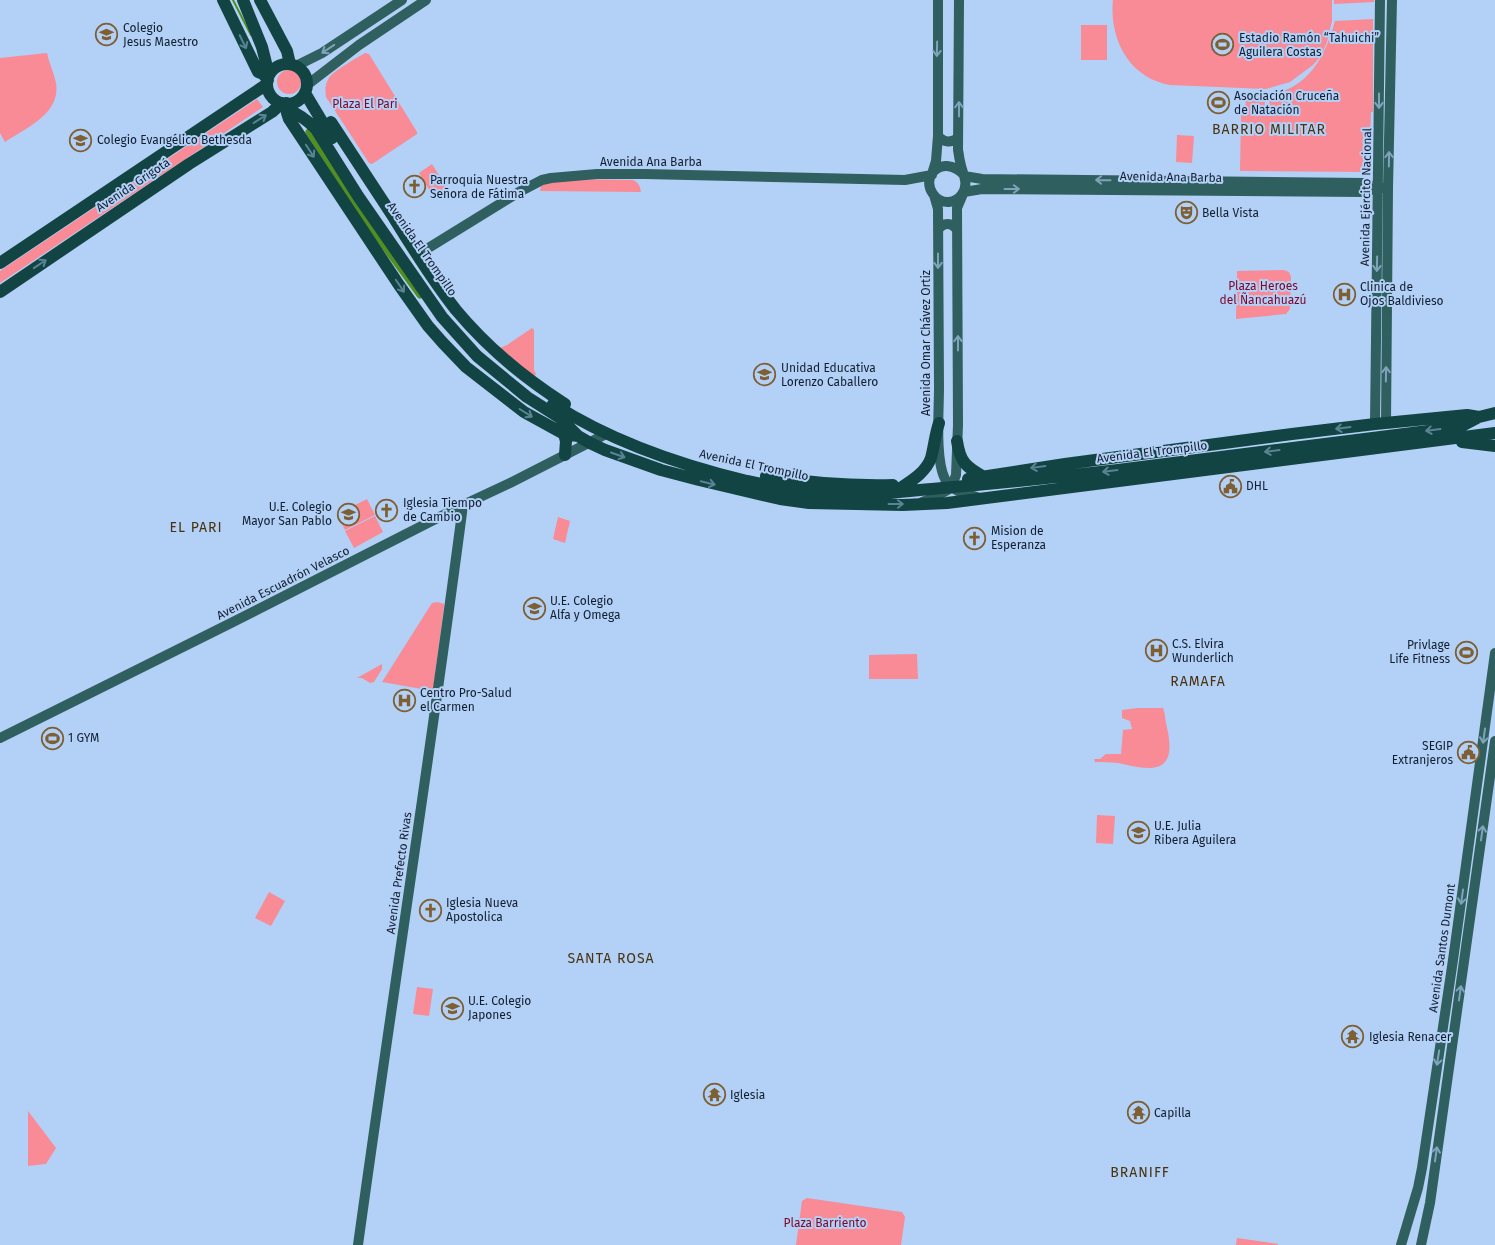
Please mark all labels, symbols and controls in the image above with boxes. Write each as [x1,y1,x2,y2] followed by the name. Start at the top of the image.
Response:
[123,21,198,49] place label: Colegio Jesus Maestro
[95,23,119,47] school or university icon: Colegio Jesus Maestro
[1239,31,1379,59] place label: Estadio Ramón “Tahuichi” Aguilera Costas
[1211,33,1235,57] sports icon: Estadio Ramón “Tahuichi” Aguilera Costas
[239,34,248,49] one-way arrow
[933,40,942,56] one-way arrow
[321,44,335,54] one-way arrow
[1234,89,1339,117] place label: Asociación Cruceña de Natación
[1206,91,1230,115] sports icon: Asociación Cruceña de Natación
[1374,92,1384,109] one-way arrow
[332,97,398,111] park label: Plaza El Pari
[954,102,964,118] one-way arrow
[252,114,266,124] one-way arrow
[1212,121,1326,138] district label: BARRIO MILITAR
[1358,127,1374,266] street label: Avenida Ejército Nacional
[69,128,93,152] school or university icon: Colegio Evangélico Bethesda
[97,133,252,147] place label: Colegio Evangélico Bethesda
[305,144,315,158] one-way arrow
[1384,152,1393,168] one-way arrow
[93,155,173,215] street label: Avenida Grigotá
[600,155,702,169] street label: Avenida Ana Barba
[1120,169,1222,185] street label: Avenida Ana Barba
[430,173,528,201] place label: Parroquia Nuestra Señora de Fátima
[402,175,426,199] church icon: Parroquia Nuestra Señora de Fátima
[1095,175,1112,185] one-way arrow
[1004,184,1020,194] one-way arrow
[384,199,460,299] street label: Avenida El Trompillo
[1174,201,1198,225] theatre icon: Bella Vista
[1202,206,1259,220] place label: Bella Vista
[933,252,943,268] one-way arrow
[1372,255,1382,271] one-way arrow
[33,259,47,269] one-way arrow
[919,270,933,416] street label: Avenida Omar Chávez Ortiz
[395,279,405,293] one-way arrow
[1220,279,1306,307] park label: Plaza Heroes del Ñancahuazú
[1360,280,1444,308] place label: Clinica de Ojos Baldivieso
[1332,282,1356,306] hospital icon: Clinica de Ojos Baldivieso
[953,335,963,352] one-way arrow
[781,361,878,389] place label: Unidad Educativa Lorenzo Caballero
[753,363,777,387] school or university icon: Unidad Educativa Lorenzo Caballero
[1381,367,1391,383] one-way arrow
[519,408,533,418] one-way arrow
[1336,423,1352,433] one-way arrow
[1425,425,1441,435] one-way arrow
[1096,438,1208,466] street label: Avenida El Trompillo
[1264,446,1280,456] one-way arrow
[698,447,810,483] street label: Avenida El Trompillo
[610,451,626,460] one-way arrow
[1031,463,1047,473] one-way arrow
[1103,466,1119,476] one-way arrow
[1218,474,1242,498] public building icon: DHL
[699,478,715,488] one-way arrow
[1246,479,1268,493] place label: DHL
[403,496,482,524] place label: Iglesia Tiempo de Cambio
[375,498,399,522] church icon: Iglesia Tiempo de Cambio
[242,500,332,528] place label: U.E. Colegio Mayor San Pablo
[887,500,903,509] one-way arrow
[336,502,360,526] school or university icon: U.E. Colegio Mayor San Pablo
[169,519,223,536] district label: EL PARI
[991,524,1046,552] place label: Mision de Esperanza
[963,526,987,550] church icon: Mision de Esperanza
[214,543,352,623] street label: Avenida Escuadrón Velasco
[550,594,621,622] place label: U.E. Colegio Alfa y Omega
[522,596,546,620] school or university icon: U.E. Colegio Alfa y Omega
[1172,637,1234,665] place label: C.S. Elvira Wunderlich
[1389,638,1450,666] place label: Privlage Life Fitness
[1144,639,1168,663] hospital icon: C.S. Elvira Wunderlich
[1454,640,1478,664] sports icon: Privlage Life Fitness
[1170,673,1226,690] district label: RAMAFA
[420,686,512,714] place label: Centro Pro-Salud el Carmen
[392,688,416,712] hospital icon: Centro Pro-Salud el Carmen
[40,726,64,750] sports icon: 1 GYM
[1479,727,1489,743] one-way arrow
[68,731,99,745] place label: 1 GYM
[1392,739,1453,767] place label: SEGIP Extranjeros
[1457,741,1481,765] public building icon: SEGIP Extranjeros
[384,811,415,935] street label: Avenida Prefecto Rivas
[1154,819,1236,847] place label: U.E. Julia Ribera Aguilera
[1126,821,1150,845] school or university icon: U.E. Julia Ribera Aguilera
[1478,825,1488,841] one-way arrow
[1426,882,1458,1013] street label: Avenida Santos Dumont
[1456,888,1466,904] one-way arrow
[446,896,518,924] place label: Iglesia Nueva Apostolica
[418,898,442,922] church icon: Iglesia Nueva Apostolica
[567,950,655,967] district label: SANTA ROSA
[1455,986,1465,1002] one-way arrow
[468,994,531,1022] place label: U.E. Colegio Japones
[440,996,464,1020] school or university icon: U.E. Colegio Japones
[1341,1025,1365,1049] temple icon: Iglesia Renacer
[1369,1030,1452,1044] place label: Iglesia Renacer
[1433,1049,1443,1065] one-way arrow
[702,1083,726,1107] temple icon: Iglesia
[730,1088,765,1102] place label: Iglesia
[1126,1101,1150,1125] temple icon: Capilla
[1154,1106,1191,1120] place label: Capilla
[1432,1147,1442,1163] one-way arrow
[1110,1164,1170,1181] district label: BRANIFF
[784,1216,866,1230] park label: Plaza Barriento

